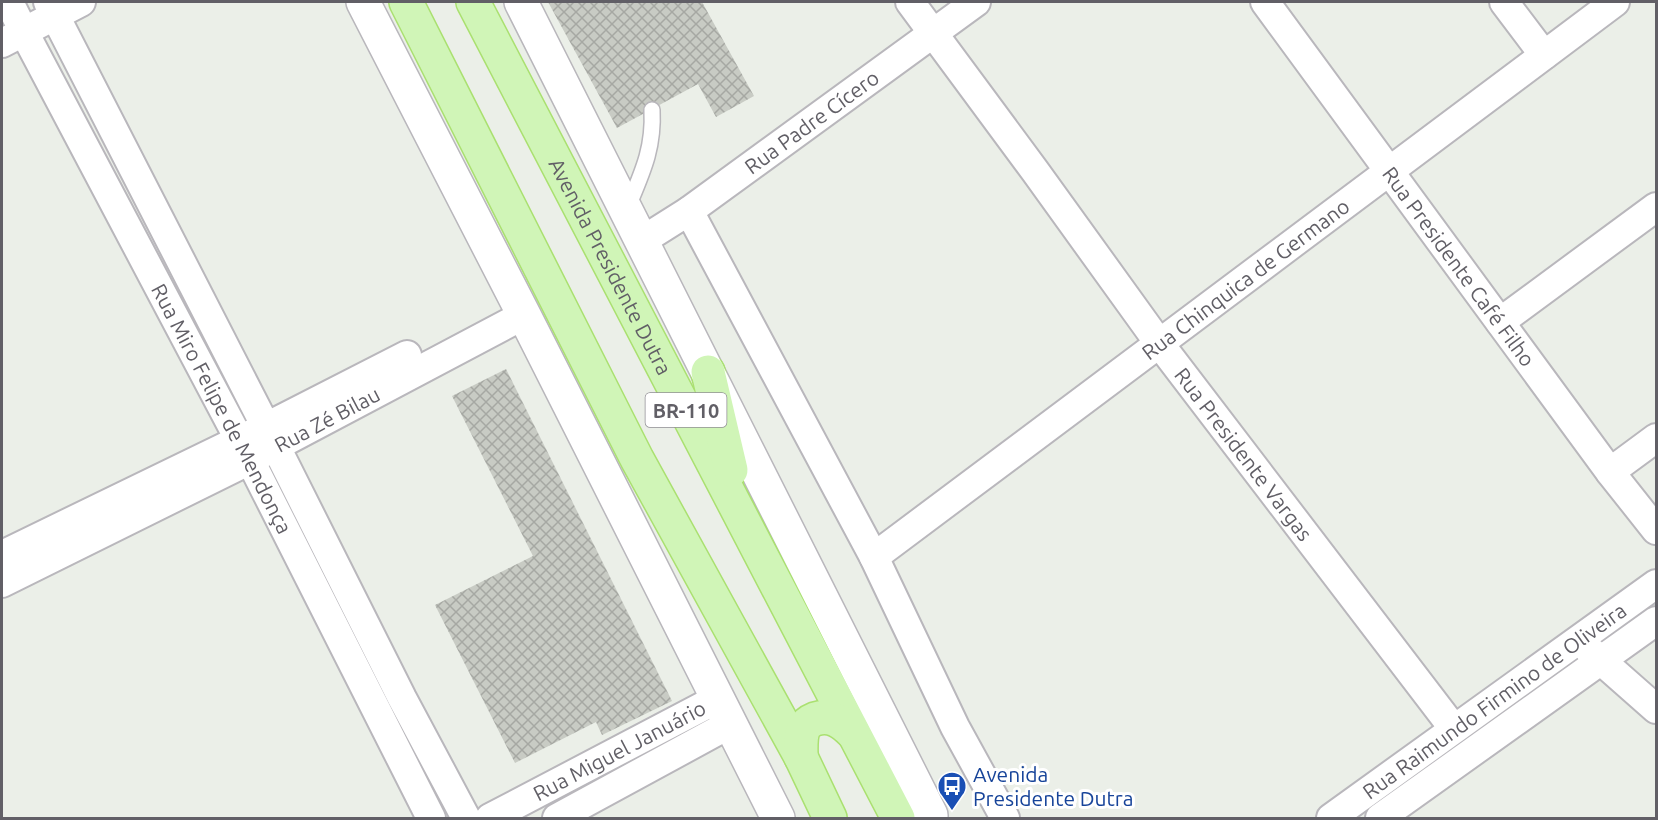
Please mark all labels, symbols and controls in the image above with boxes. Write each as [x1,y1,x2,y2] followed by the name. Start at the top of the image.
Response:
[740,65,883,179] street label: Rua Padre Cícero
[544,154,677,379] street label: Avenida Presidente Dutra
[1378,162,1540,371] street label: Rua Presidente Café Filho
[1137,193,1354,364] street label: Rua Chinquica de Germano
[147,279,297,538] street label: Rua Miro Felipe de Mendonça
[1170,363,1318,545] street label: Rua Presidente Vargas
[270,382,384,457] street label: Rua Zé Bilau
[646,393,726,427] road number: BR-110
[1358,598,1631,803] street label: Rua Raimundo Firmino de Oliveira
[529,695,710,805] street label: Rua Miguel Januário
[973,762,1134,810] place label: Avenida Presidente Dutra
[936,770,968,812] bus stop icon: Avenida Presidente Dutra

